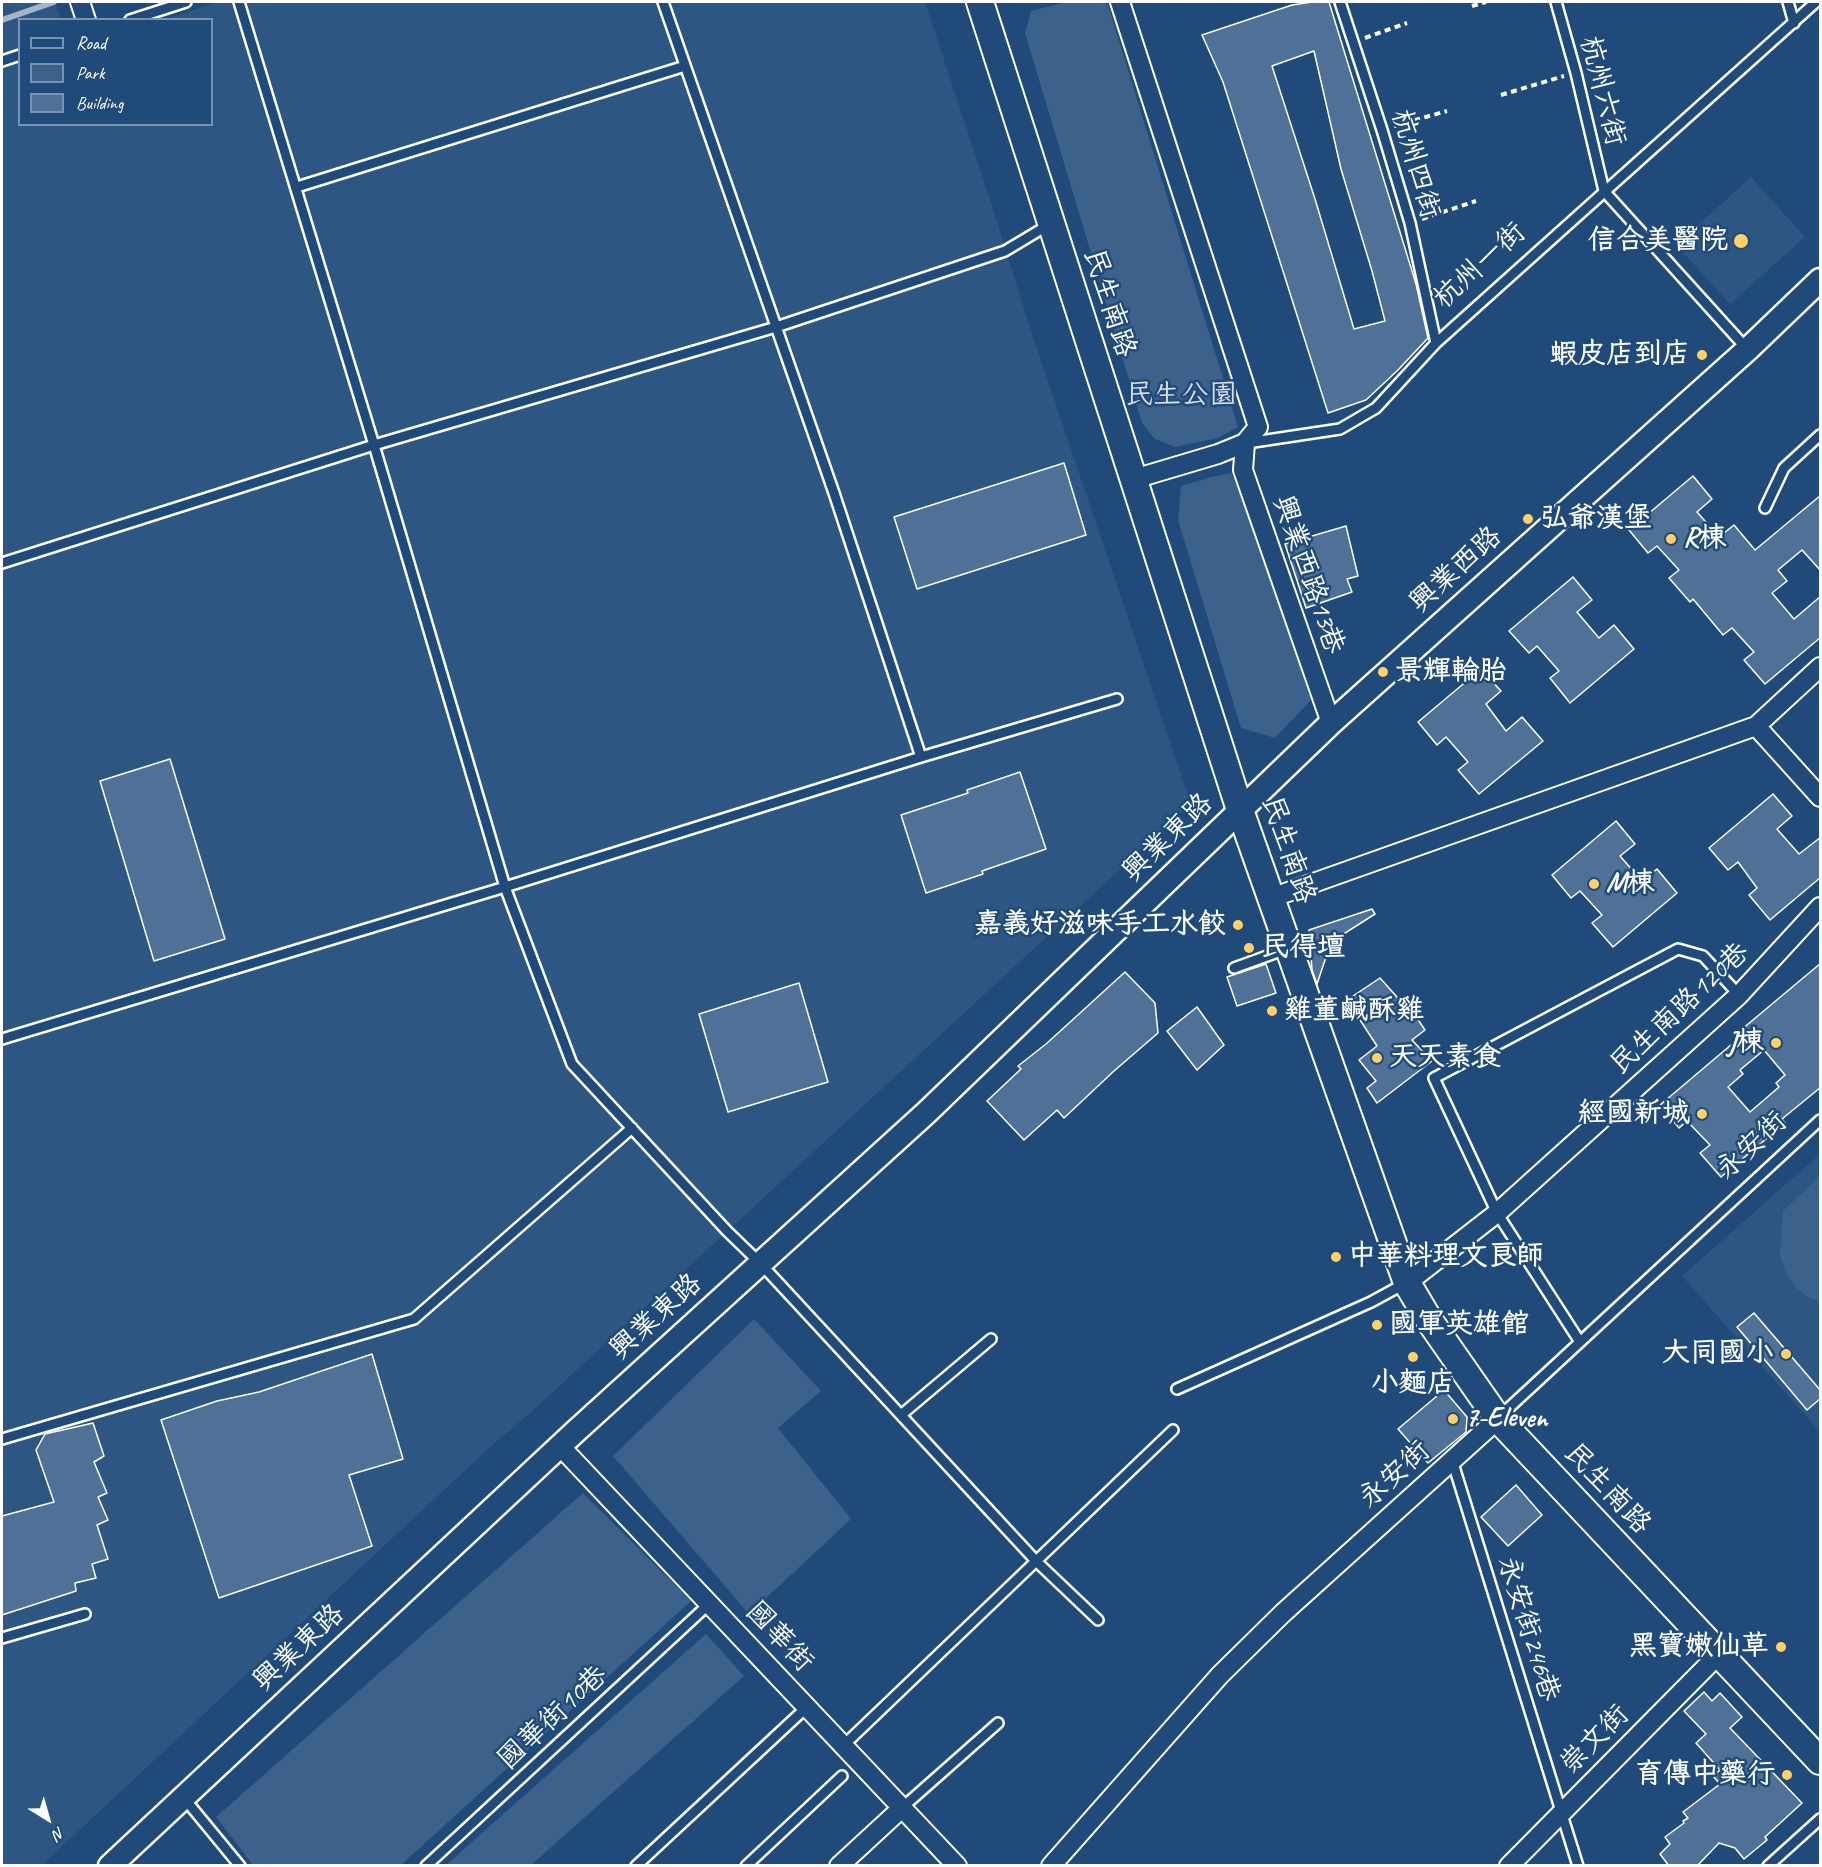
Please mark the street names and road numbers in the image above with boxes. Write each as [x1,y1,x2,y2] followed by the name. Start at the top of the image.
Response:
[1572,33,1632,149] street label: 杭州六街
[1383,106,1447,222] street label: 杭州四街
[1427,216,1533,316] street label: 杭州一街
[1076,245,1142,361] street label: 民生南路
[1265,491,1351,659] street label: 興業西路13巷
[1403,520,1509,620] street label: 興業西路
[1116,787,1220,889] street label: 興業東路
[1254,792,1322,908] street label: 民生南路
[1604,936,1756,1082] street label: 民生南路120巷
[1710,1105,1794,1187] street label: 永安街
[603,1267,709,1367] street label: 興業東路
[1353,1434,1437,1516] street label: 永安街
[1557,1437,1657,1541] street label: 民生南路
[1490,1552,1566,1706] street label: 永安街246巷
[738,1595,820,1679] street label: 國華街
[247,1598,351,1698] street label: 興業東路
[491,1659,615,1777] street label: 國華街10巷
[1553,1698,1637,1782] street label: 崇文街

